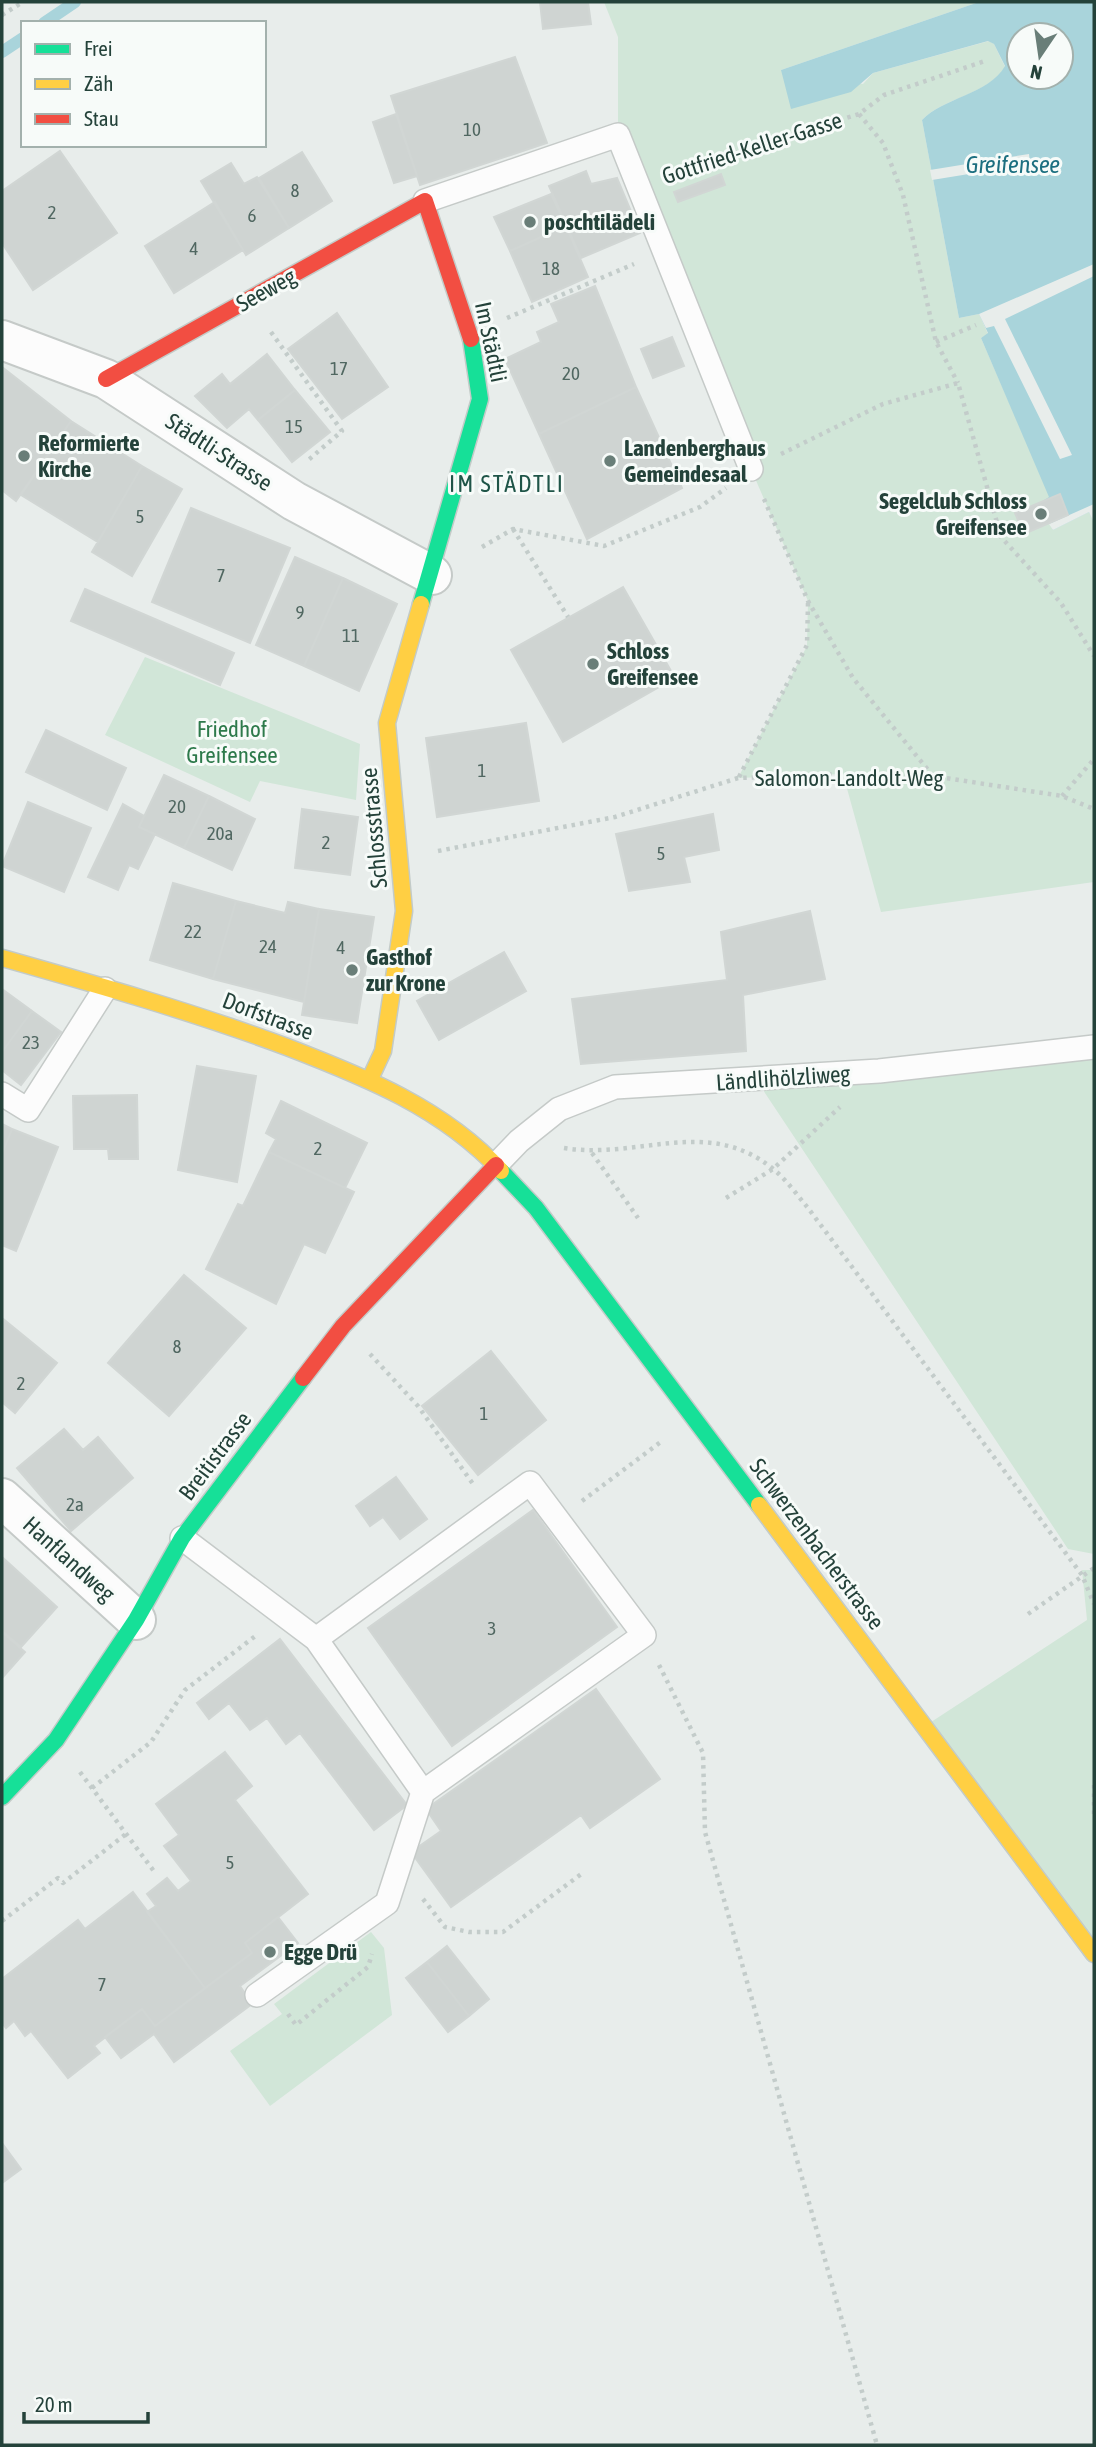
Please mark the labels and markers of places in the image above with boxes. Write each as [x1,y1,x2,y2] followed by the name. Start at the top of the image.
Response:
[544,209,655,235] place label: poschtilädeli
[522,214,538,230] marker: poschtilädeli
[38,430,140,482] place label: Reformierte Kirche
[624,435,766,487] place label: Landenberghaus Gemeindesaal
[16,448,32,464] marker: Reformierte Kirche
[602,453,618,469] marker: Landenberghaus Gemeindesaal
[879,488,1027,540] place label: Segelclub Schloss Greifensee
[1033,506,1049,522] marker: Segelclub Schloss Greifensee
[607,638,699,690] place label: Schloss Greifensee
[585,656,601,672] marker: Schloss Greifensee
[366,944,446,996] place label: Gasthof zur Krone
[344,962,360,978] marker: Gasthof zur Krone
[284,1939,357,1965] place label: Egge Drü
[262,1944,278,1960] marker: Egge Drü

